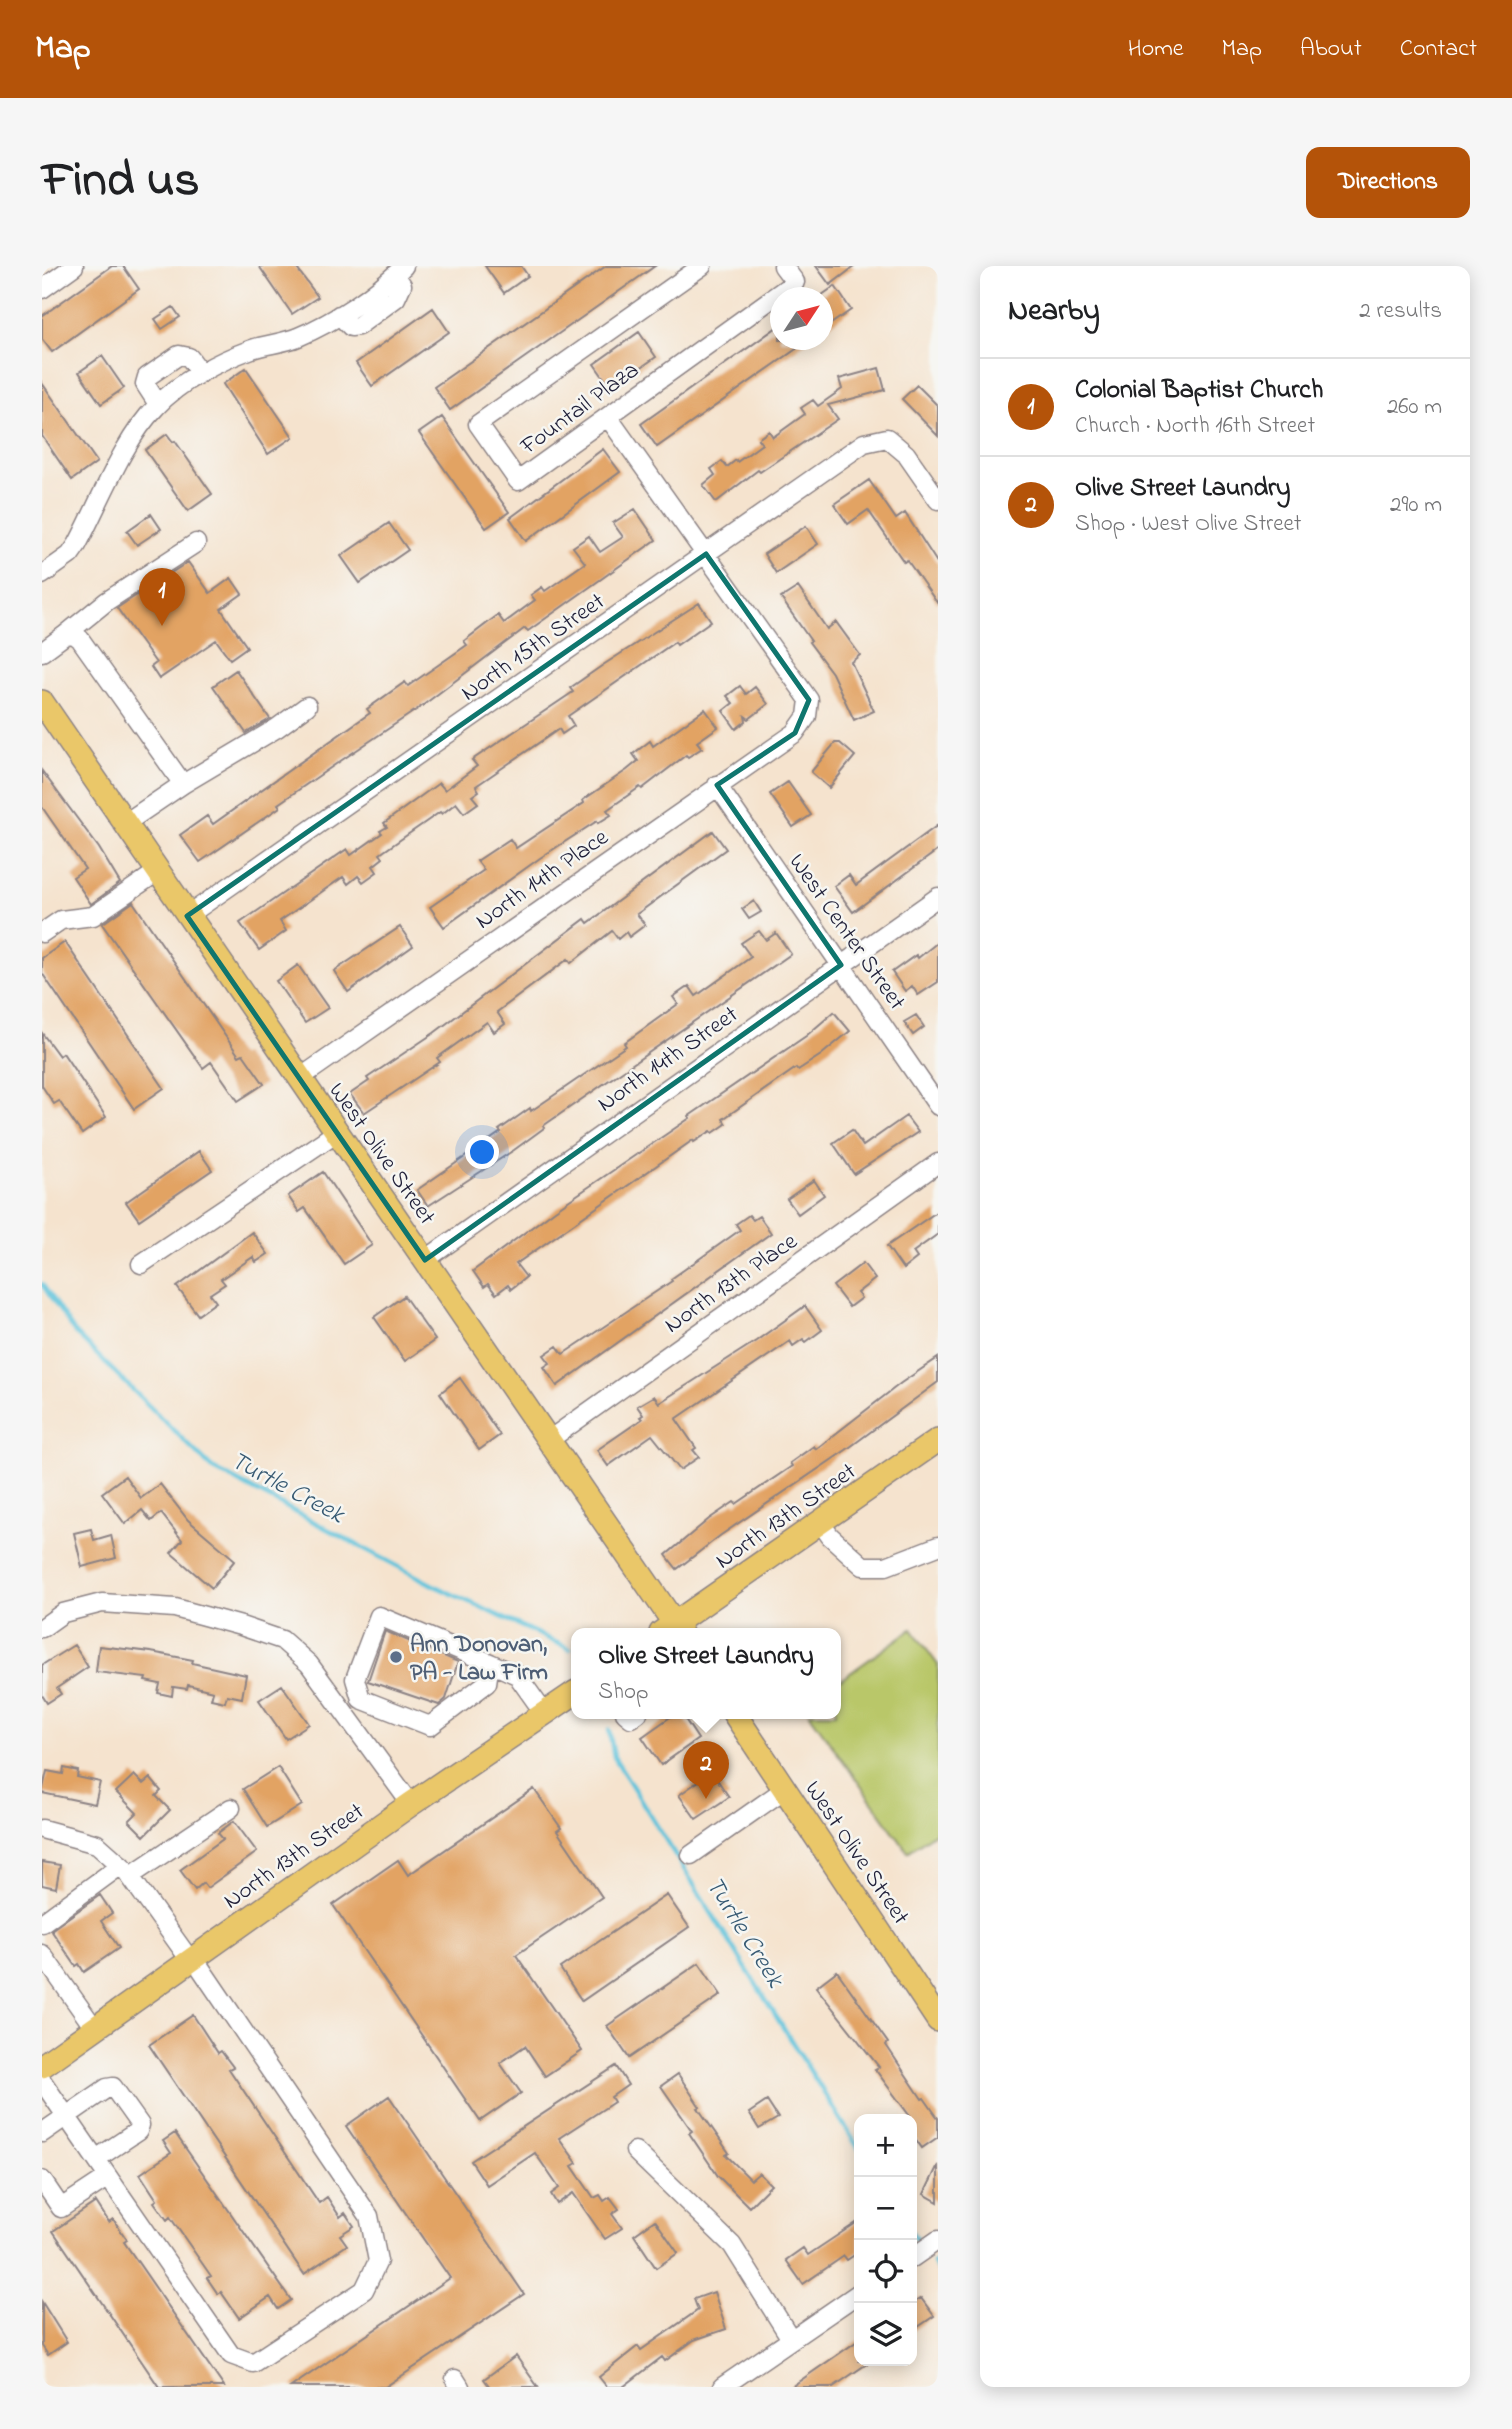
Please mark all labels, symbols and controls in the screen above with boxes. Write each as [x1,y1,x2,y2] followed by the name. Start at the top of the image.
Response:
[35,25,91,73] text: Map
[1128,32,1184,67] text: Home
[1222,32,1262,67] text: Map
[1300,32,1362,67] text: About
[1400,32,1477,67] text: Contact
[42,146,199,218] text: Find us
[1306,147,1470,218] button: Directions
[770,287,833,350] north arrow
[1008,290,1100,334] text: Nearby
[1359,295,1442,328] text: 2 results
[513,354,647,465] street label: Fountail Plaza
[1075,372,1323,410] text: Colonial Baptist Church
[1027,391,1035,424] text: 1
[1387,391,1442,424] text: 260 m
[1075,410,1315,443] text: Church · North 16th Street
[1075,470,1291,508] text: Olive Street Laundry
[1025,489,1037,522] text: 2
[1390,489,1442,522] text: 290 m
[1075,508,1302,541] text: Shop · West Olive Street
[139,568,185,626] pin: 1
[454,585,613,711] street label: North 15th Street
[469,821,616,939] street label: North 14th Place
[779,847,913,1018] street label: West Center Street
[591,998,746,1122] street label: North 14th Street
[319,1076,443,1233] street label: West Olive Street
[465,1135,499,1169] your location
[658,1225,805,1343] street label: North 13th Place
[223,1443,352,1535] water label: Turtle Creek
[709,1455,864,1579] street label: North 13th Street
[410,1628,548,1691] place label: Ann Donovan, PA - Law Firm
[571,1628,841,1719] popup
[598,1638,814,1676] text: Olive Street Laundry
[388,1649,404,1665] marker: Ann Donovan, PA - Law Firm
[598,1676,648,1709] text: Shop
[683,1741,729,1799] pin: 2
[795,1774,917,1932] street label: West Olive Street
[217,1795,372,1919] street label: North 13th Street
[694,1870,793,1997] water label: Turtle Creek
[854,2114,917,2366] map controls
[854,2114,917,2177] button: +
[854,2177,917,2240] button: −
[854,2240,917,2303] button: locate
[854,2303,917,2366] button: layers

